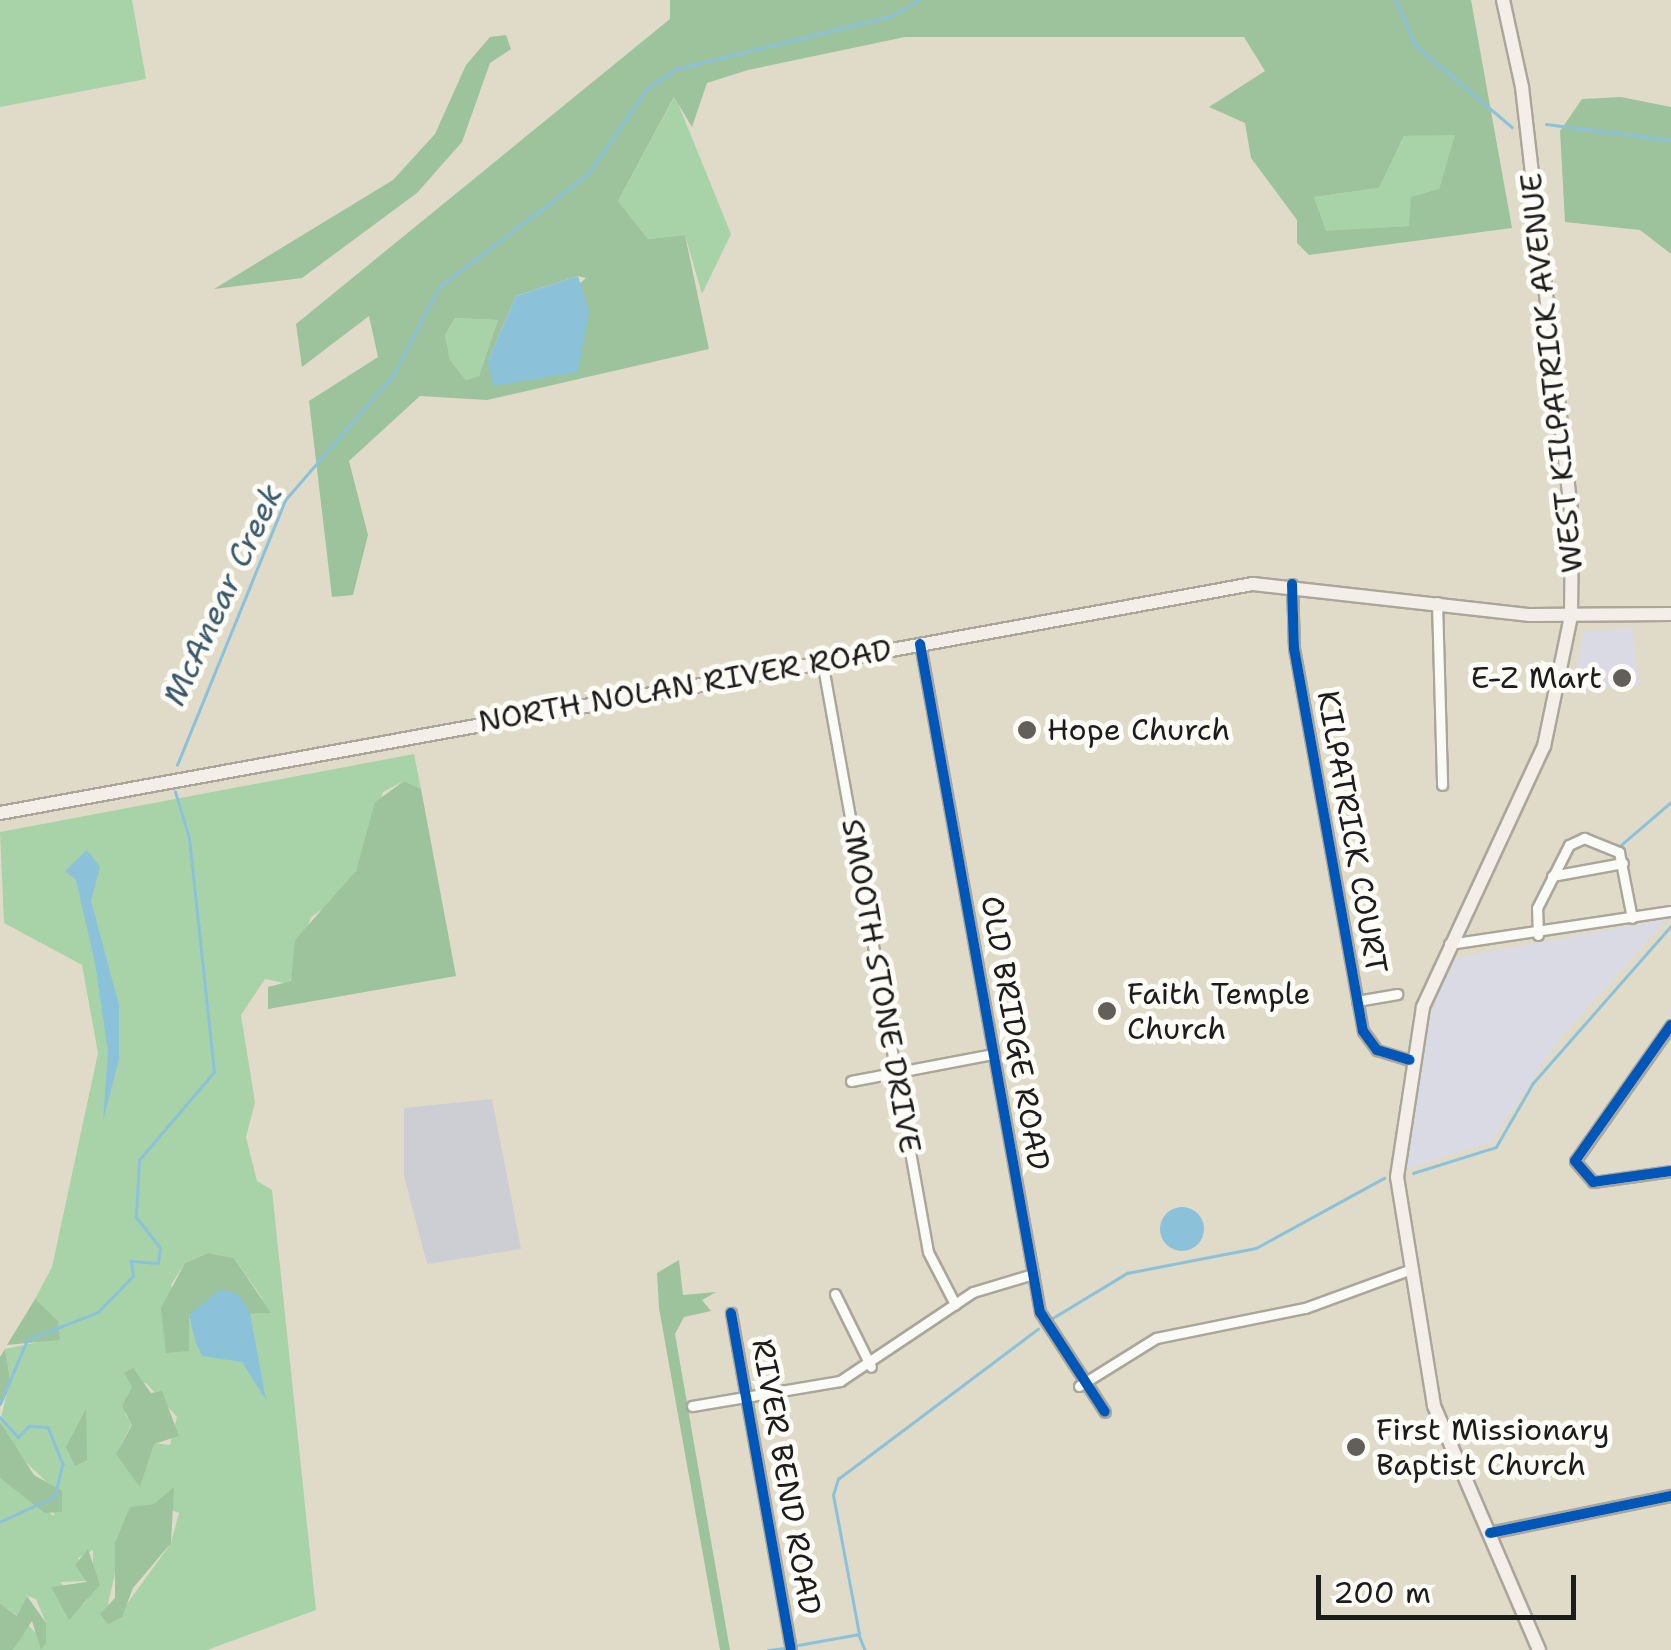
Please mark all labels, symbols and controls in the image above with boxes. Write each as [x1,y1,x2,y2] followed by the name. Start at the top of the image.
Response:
[1513,171,1591,575] street label: WEST KILPATRICK AVENUE
[155,478,291,712] water label: McAnear Creek
[475,632,895,740] street label: NORTH NOLAN RIVER ROAD
[1471,660,1602,696] place label: E-Z Mart
[1611,667,1633,689] marker: E-Z Mart
[1309,688,1395,976] street label: KILPATRICK COURT
[1047,712,1230,748] place label: Hope Church
[1016,719,1038,741] marker: Hope Church
[834,816,928,1156] street label: SMOOTH STONE DRIVE
[973,893,1057,1173] street label: OLD BRIDGE ROAD
[1127,976,1311,1046] place label: Faith Temple Church
[1096,1000,1118,1022] marker: Faith Temple Church
[744,1336,828,1618] street label: RIVER BEND ROAD
[1376,1412,1609,1482] place label: First Missionary Baptist Church
[1345,1436,1367,1458] marker: First Missionary Baptist Church
[1321,1555,1581,1617] scale bar
[1333,1572,1431,1613] text: 200 m

